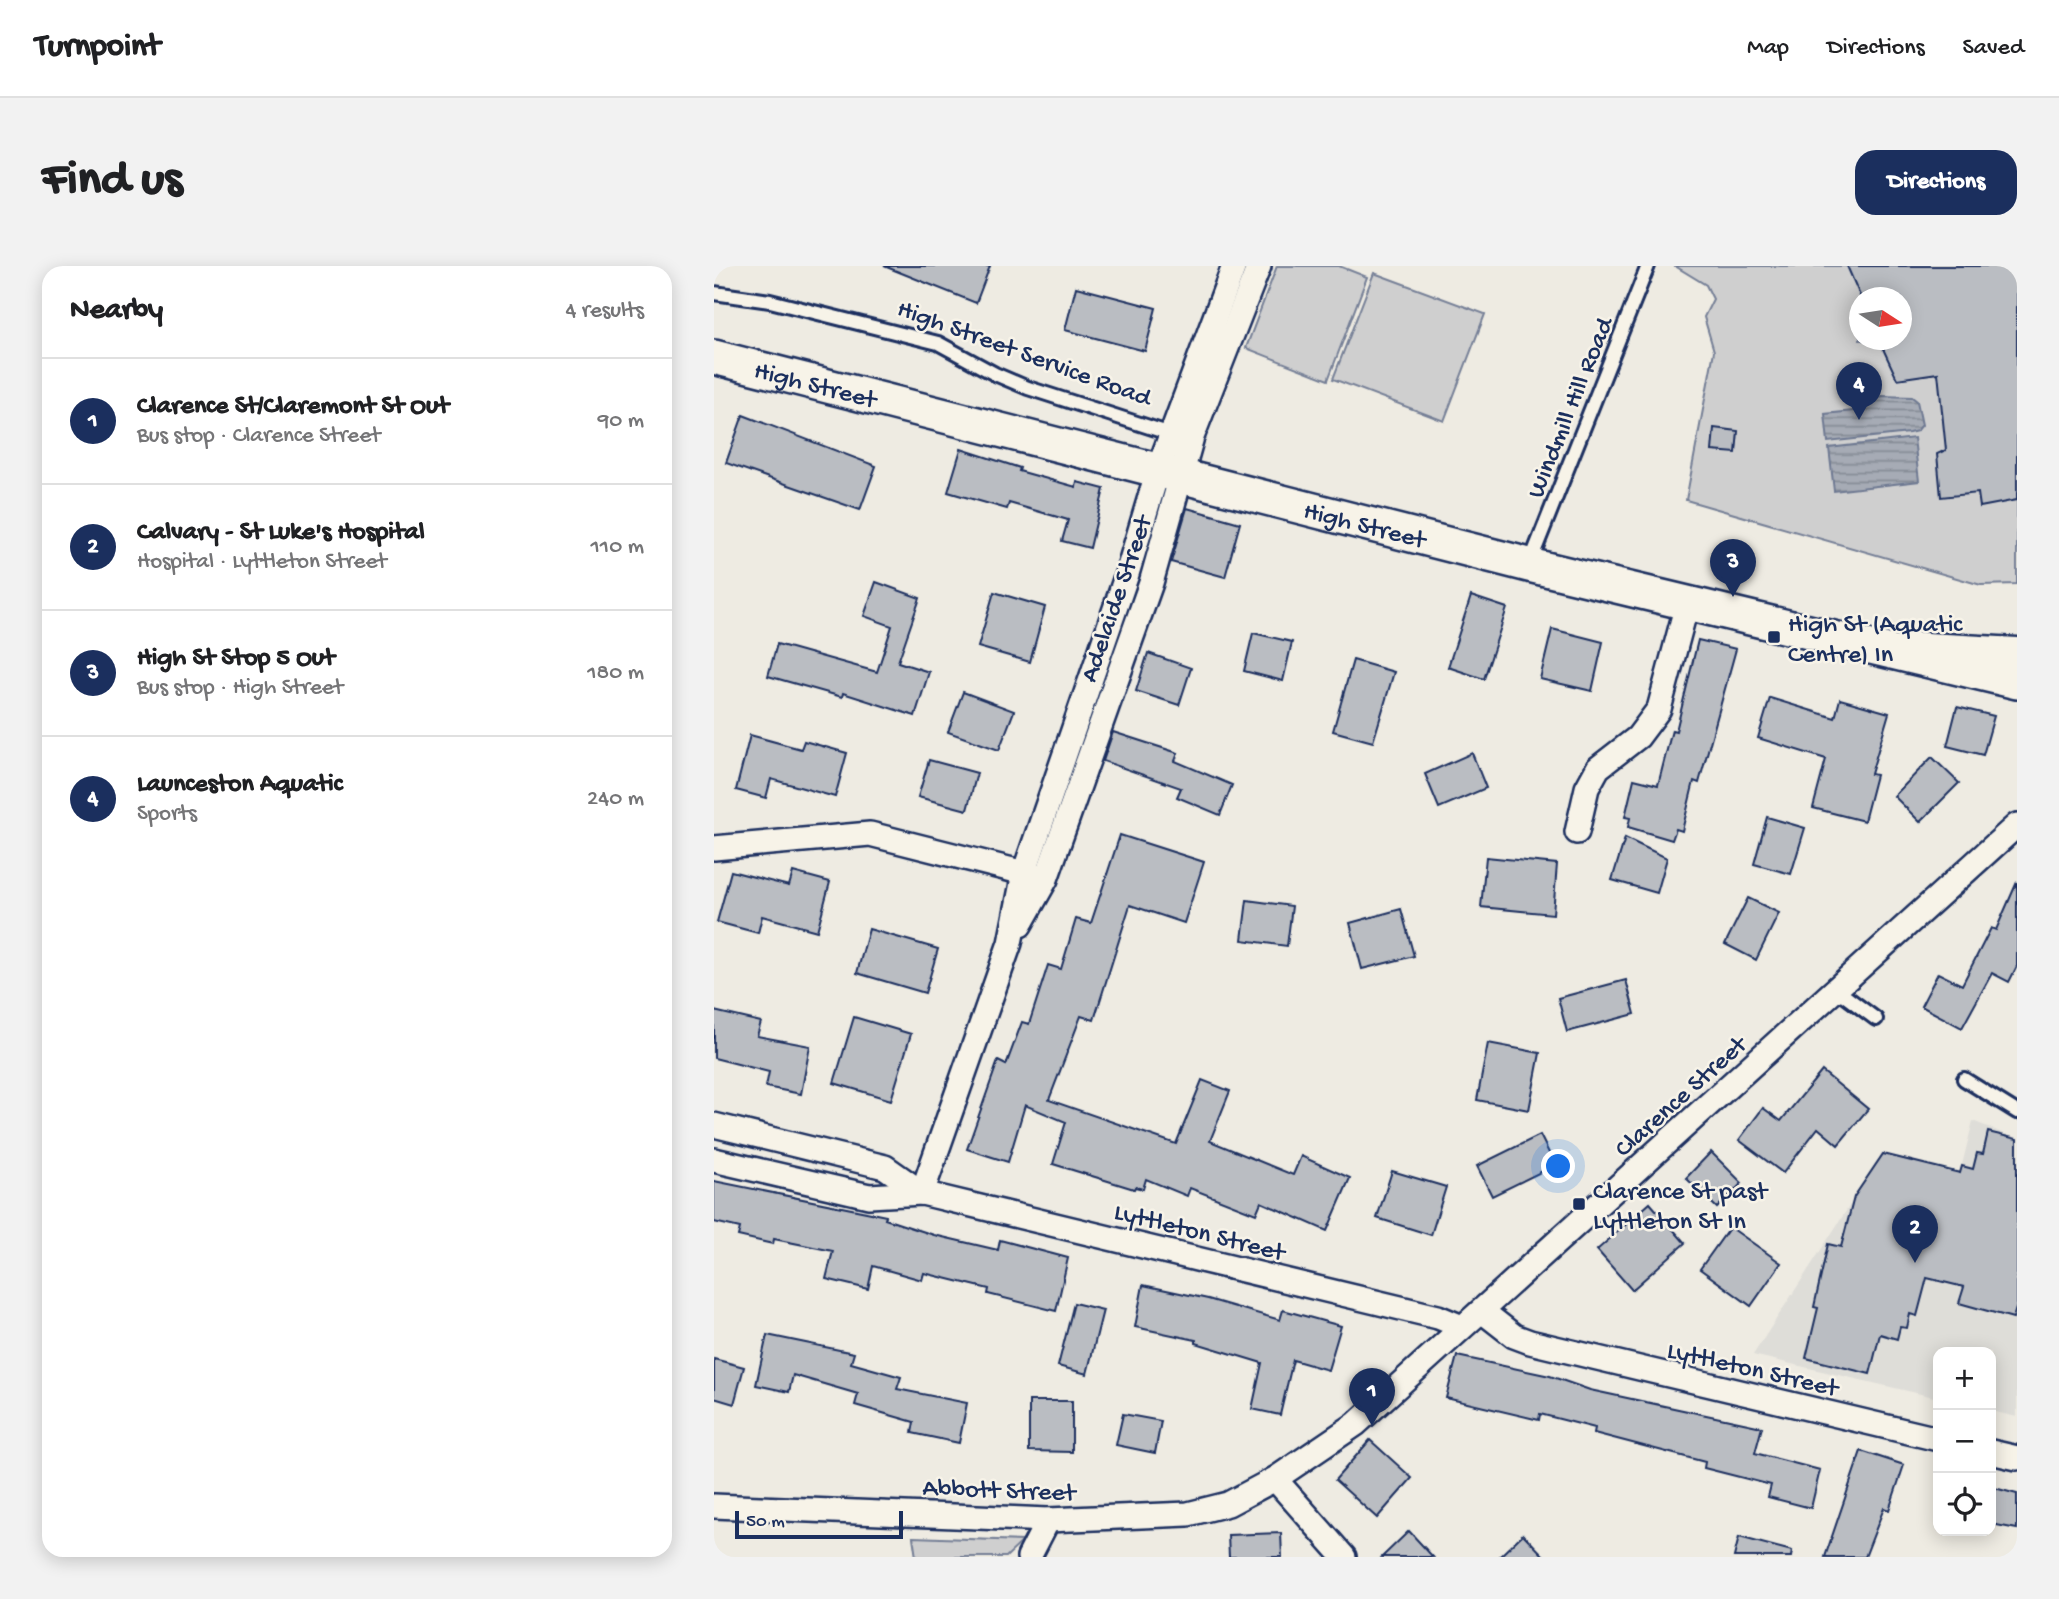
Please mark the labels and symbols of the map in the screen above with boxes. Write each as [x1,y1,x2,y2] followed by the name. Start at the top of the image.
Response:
[1849,287,1912,350] north arrow
[892,295,1156,416] street label: High Street Service Road
[1522,312,1623,503] street label: Windmill Hill Road
[750,357,881,418] street label: High Street
[1836,362,1882,420] pin: 4
[1300,497,1431,559] street label: High Street
[1075,510,1162,687] street label: Adelaide Street
[1710,539,1756,597] pin: 3
[1788,611,1963,672] place label: High St (Aquatic Centre) In
[1766,629,1782,645] marker: High St (Aquatic Centre) In
[1610,1029,1756,1166] street label: Clarence Street
[1541,1149,1575,1183] your location
[1593,1178,1769,1239] place label: Clarence St past Lyttleton St In
[1571,1196,1587,1212] marker: Clarence St past Lyttleton St In
[1110,1198,1290,1271] street label: Lyttleton Street
[1892,1205,1938,1263] pin: 2
[1663,1337,1843,1407] street label: Lyttleton Street
[1349,1368,1395,1426] pin: 1
[922,1474,1078,1511] street label: Abbott Street
[735,1508,903,1540] scale bar

